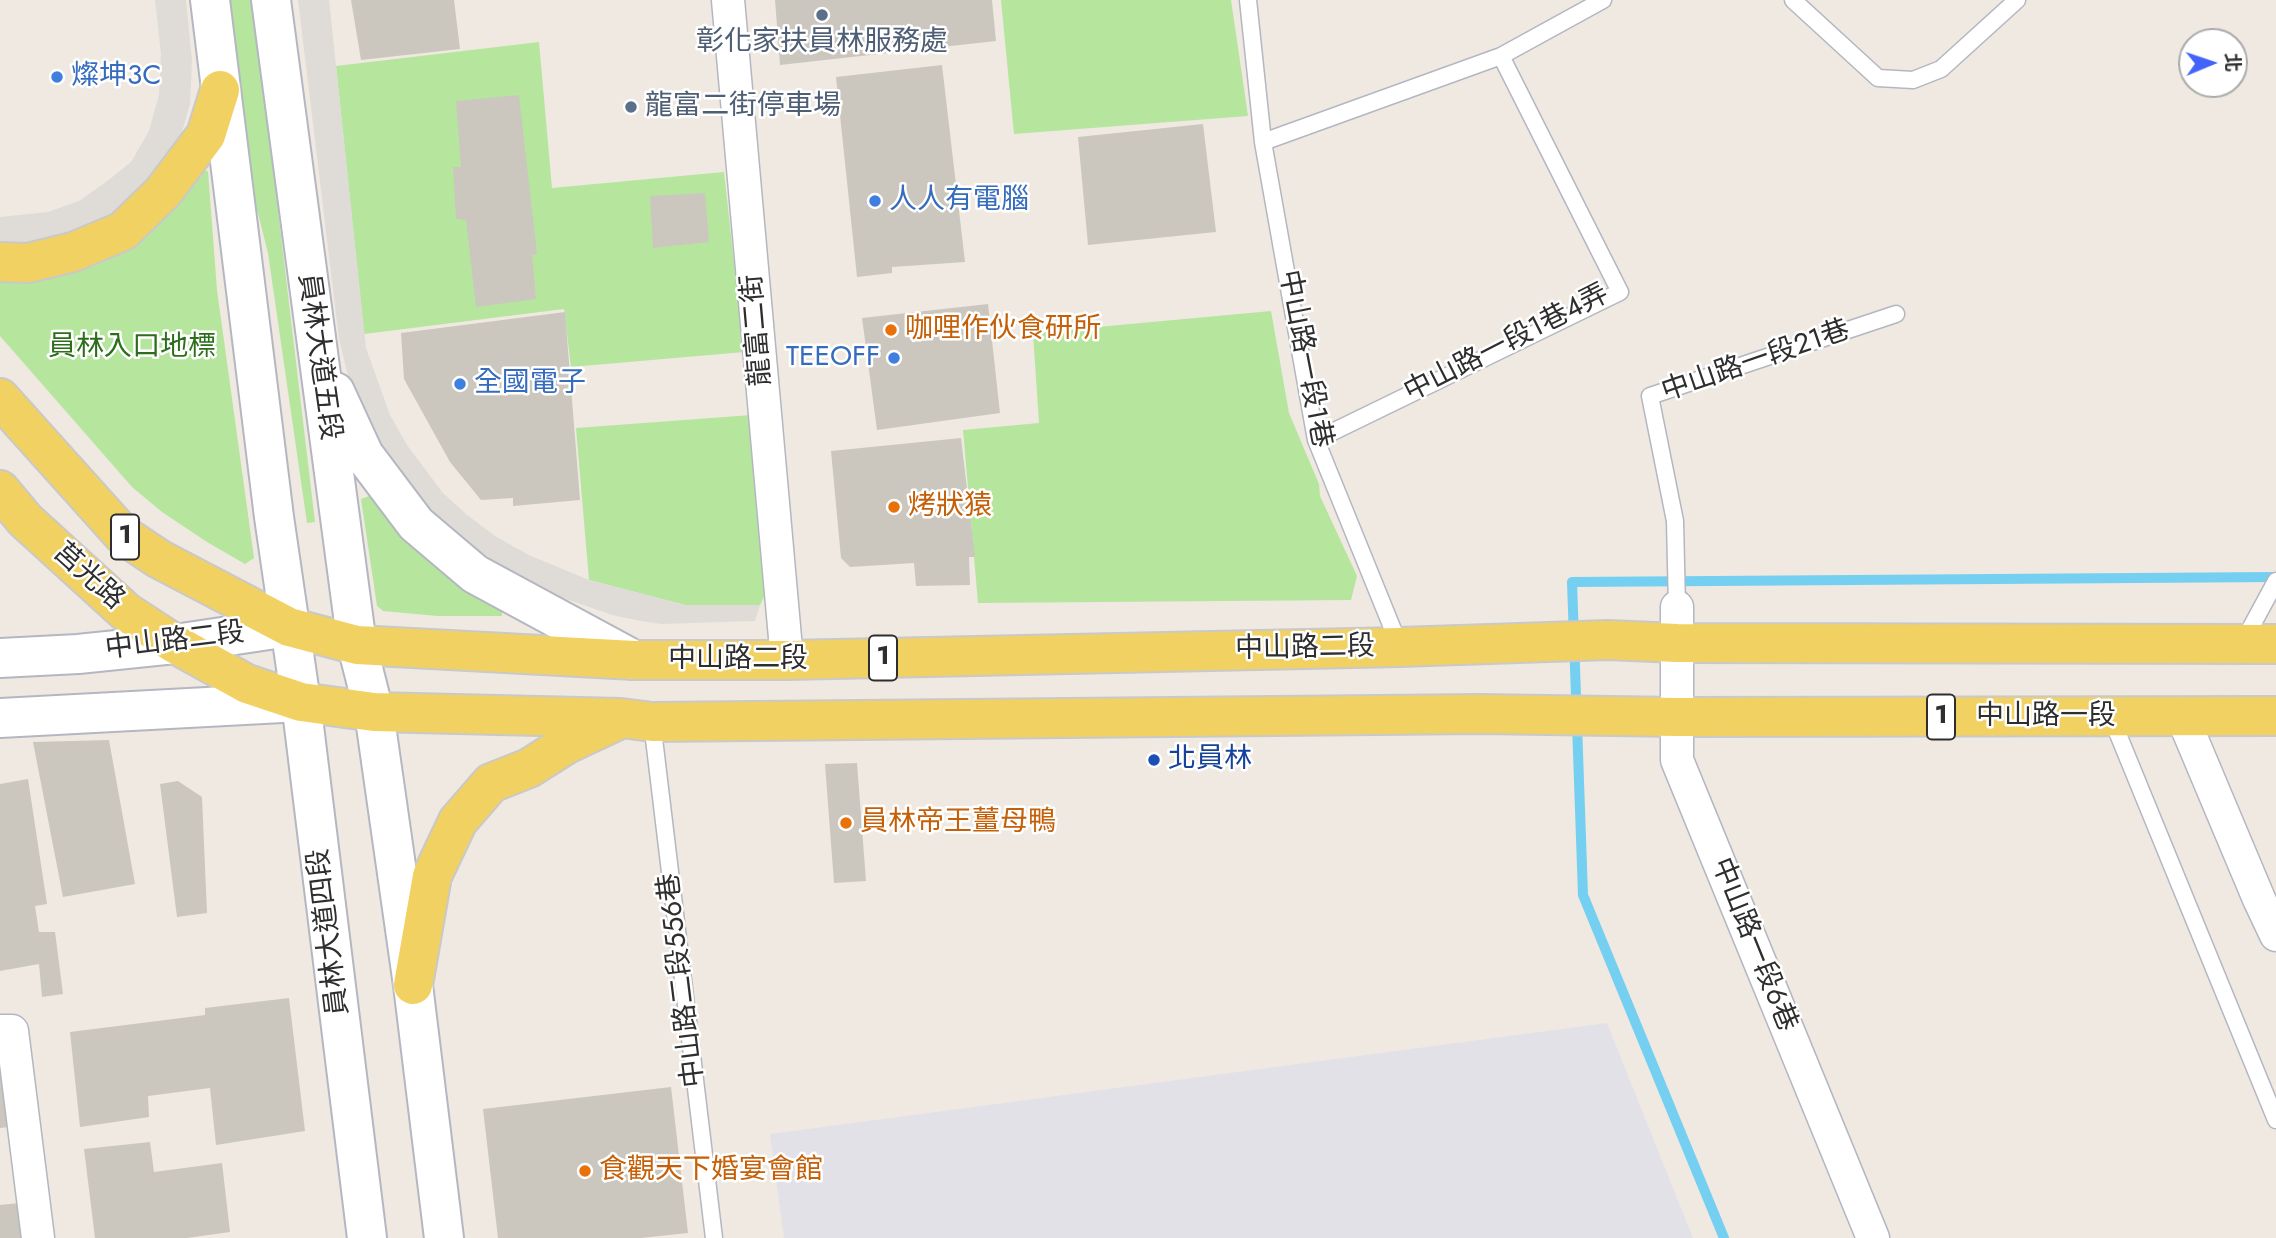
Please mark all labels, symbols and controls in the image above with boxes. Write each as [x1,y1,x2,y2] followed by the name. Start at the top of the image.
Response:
[814,7,830,23] marker: 彰化家扶員林服務處
[696,26,948,60] place label: 彰化家扶員林服務處
[2178,28,2248,98] north arrow
[2219,52,2246,72] text: 北
[71,60,161,94] place label: 燦坤3C
[49,69,65,85] marker: 燦坤3C
[645,90,841,124] place label: 龍富二街停車場
[623,99,639,115] marker: 龍富二街停車場
[889,184,1029,218] place label: 人人有電腦
[867,193,883,209] marker: 人人有電腦
[1270,267,1338,451] street label: 中山路一段1巷
[290,271,346,443] street label: 員林大道五段
[736,273,780,387] street label: 龍富二街
[1399,278,1615,410] street label: 中山路一段1巷4弄
[905,313,1101,347] place label: 咖哩作伙食研所
[1658,314,1854,410] street label: 中山路一段21巷
[883,322,899,338] marker: 咖哩作伙食研所
[48,331,216,365] park label: 員林入口地標
[786,341,880,375] place label: TEEOFF
[886,350,902,366] marker: TEEOFF
[474,367,586,401] place label: 全國電子
[452,376,468,392] marker: 全國電子
[908,490,992,524] place label: 烤狀猿
[886,499,902,515] marker: 烤狀猿
[111,514,139,559] road number: 1
[46,536,130,618] street label: 莒光路
[103,617,247,667] street label: 中山路二段
[1235,631,1375,667] street label: 中山路二段
[869,636,897,680] road number: 1
[668,643,808,677] street label: 中山路二段
[1927,694,1955,740] road number: 1
[1976,700,2116,734] street label: 中山路一段
[1168,743,1252,777] place label: 北員林
[1146,752,1162,768] marker: 北員林
[860,806,1056,840] place label: 員林帝王薑母鴨
[838,815,854,831] marker: 員林帝王薑母鴨
[303,847,357,1017] street label: 員林大道四段
[1703,853,1803,1037] street label: 中山路一段6巷
[653,871,713,1089] street label: 中山路二段556巷
[599,1154,823,1188] place label: 食觀天下婚宴會館
[577,1163,593,1179] marker: 食觀天下婚宴會館

